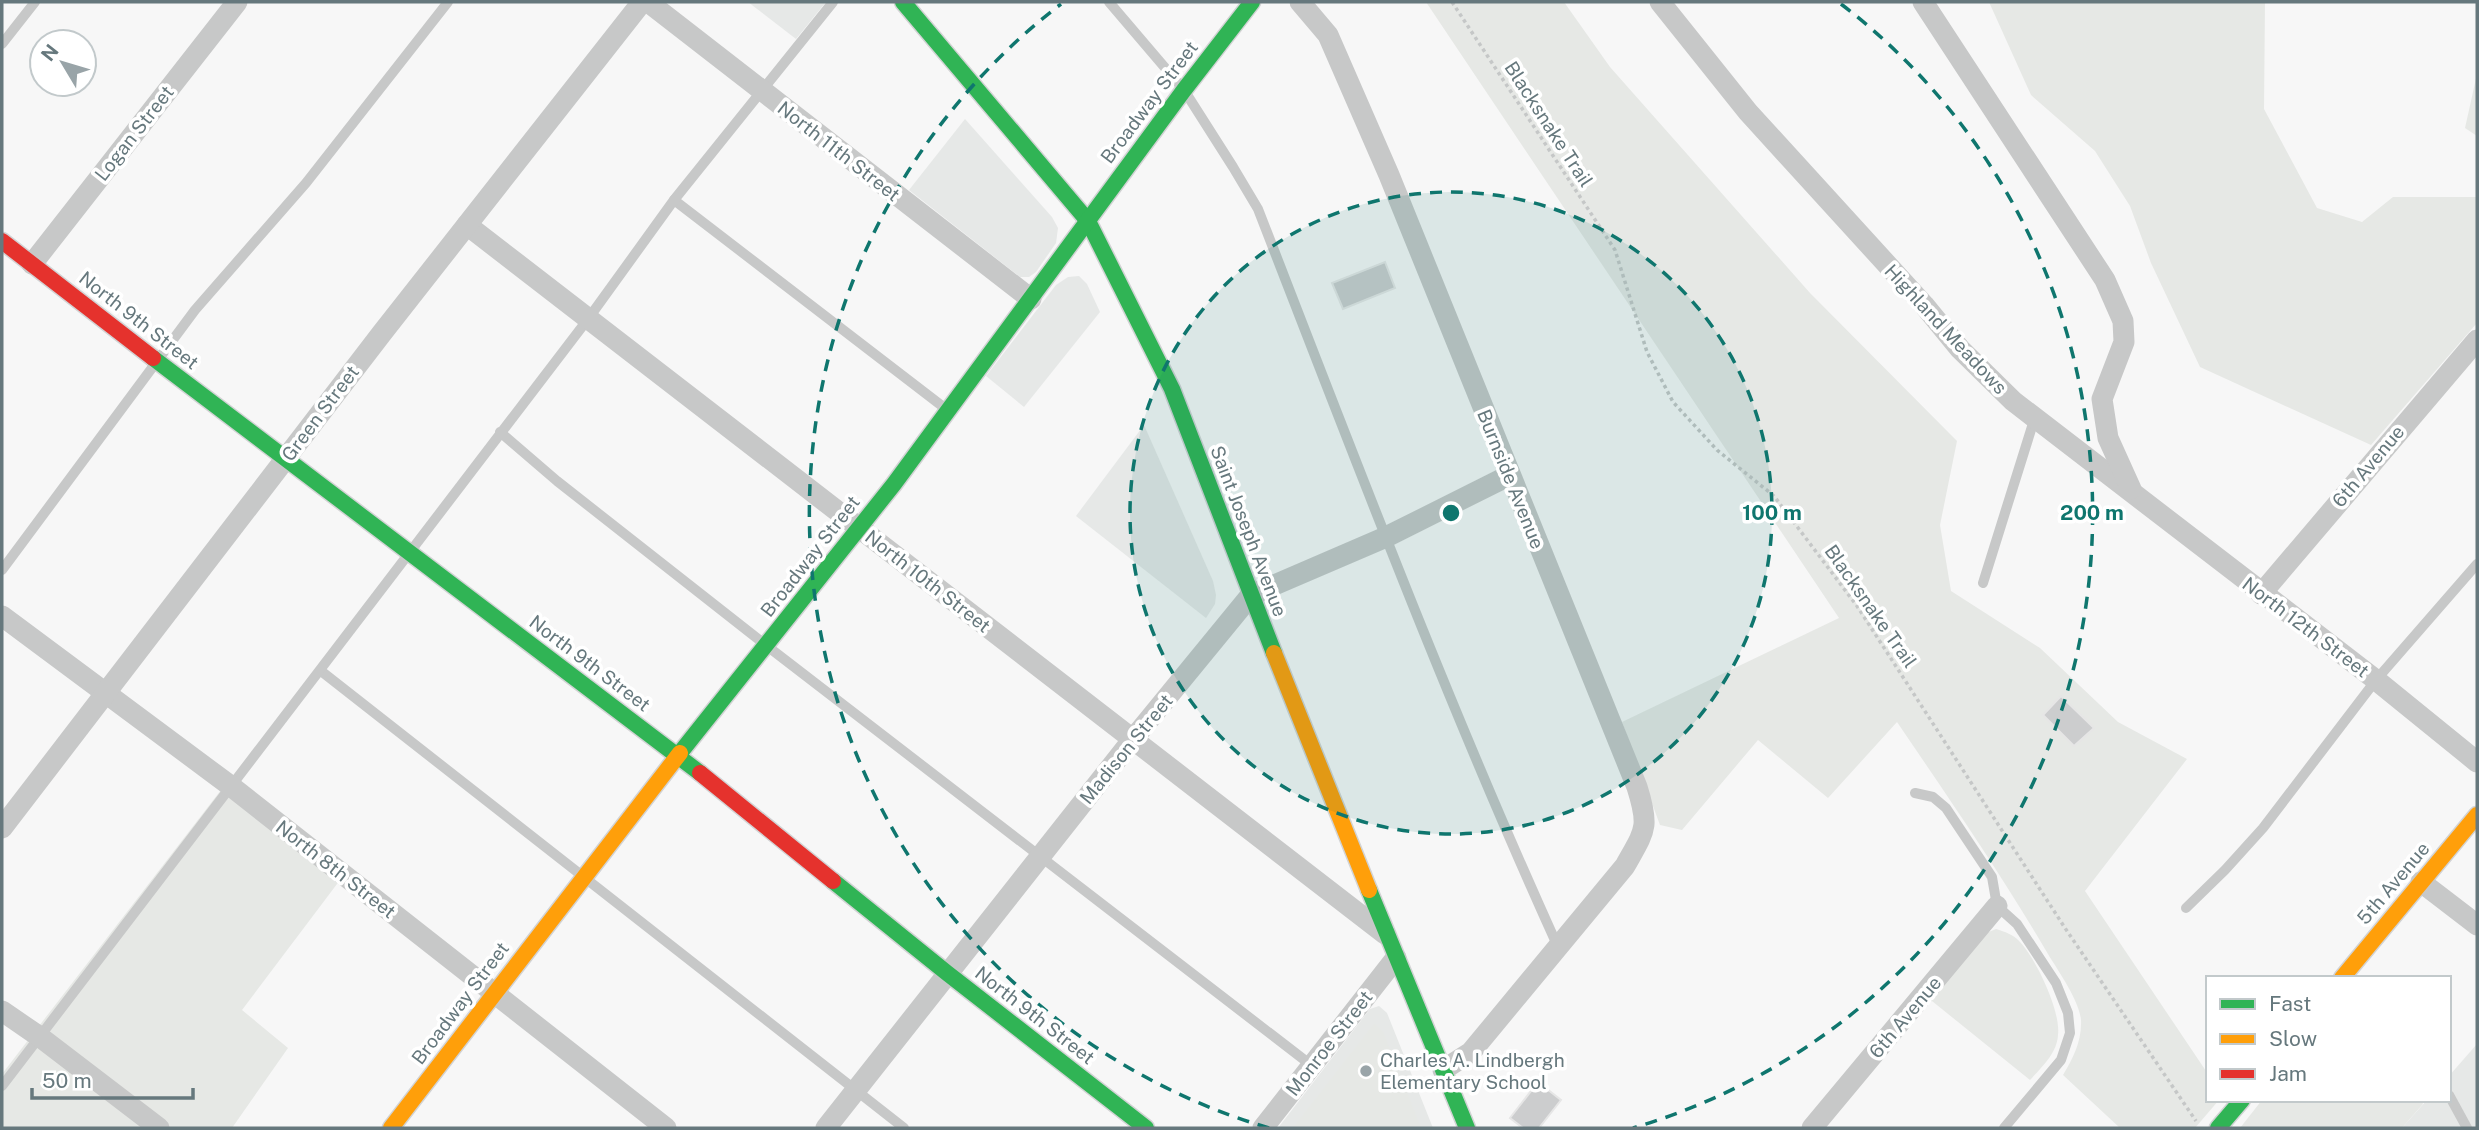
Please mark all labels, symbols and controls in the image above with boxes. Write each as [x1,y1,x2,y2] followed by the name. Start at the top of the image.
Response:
[28,28,98,98] north arrow
[1096,36,1202,168] street label: Broadway Street
[36,40,63,65] text: N
[1500,57,1598,191] street label: Blacksnake Trail
[90,81,178,185] street label: Logan Street
[774,96,904,206] street label: North 11th Street
[1880,260,2012,398] street label: Highland Meadows
[75,267,203,373] street label: North 9th Street
[277,361,363,465] street label: Green Street
[1473,406,1549,552] street label: Burnside Avenue
[2327,421,2409,511] street label: 6th Avenue
[1206,442,1292,620] street label: Saint Joseph Avenue
[756,491,864,621] street label: Broadway Street
[1742,500,1802,525] text: 100 m
[2060,500,2124,525] text: 200 m
[1439,501,1463,525] centre of rings
[861,525,995,637] street label: North 10th Street
[1820,540,1922,672] street label: Blacksnake Trail
[2238,572,2374,682] street label: North 12th Street
[525,610,655,716] street label: North 9th Street
[1075,690,1177,808] street label: Madison Street
[272,815,400,923] street label: North 8th Street
[2352,837,2434,929] street label: 5th Avenue
[407,937,513,1069] street label: Broadway Street
[971,962,1099,1068] street label: North 9th Street
[1864,972,1946,1062] street label: 6th Avenue
[2206,976,2451,1102] legend
[1281,986,1377,1100] street label: Monroe Street
[2269,991,2311,1016] text: Fast
[2269,1026,2317,1051] text: Slow
[1380,1049,1565,1093] place label: Charles A. Lindbergh Elementary School
[32,1056,192,1100] scale bar
[2269,1061,2307,1086] text: Jam
[1358,1063,1374,1079] marker: Charles A. Lindbergh Elementary School
[42,1068,92,1093] text: 50 m

